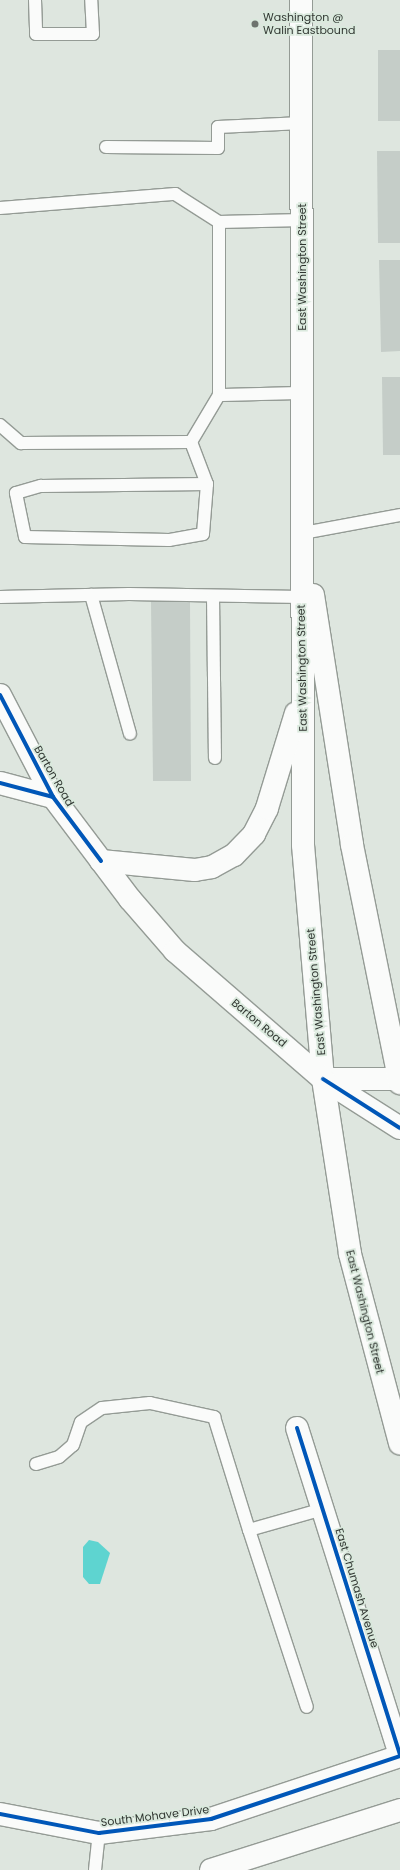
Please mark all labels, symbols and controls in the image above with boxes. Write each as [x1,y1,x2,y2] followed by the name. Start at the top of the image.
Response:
[263,11,355,37] place label: Washington @ Walin Eastbound
[250,19,260,29] marker: Washington @ Walin Eastbound
[295,203,309,331] street label: East Washington Street
[294,604,310,732] street label: East Washington Street
[31,743,77,809] street label: Barton Road
[304,928,328,1056] street label: East Washington Street
[229,996,289,1050] street label: Barton Road
[343,1249,387,1375] street label: East Washington Street
[333,1527,381,1649] street label: East Chumash Avenue
[100,1803,210,1829] street label: South Mohave Drive

